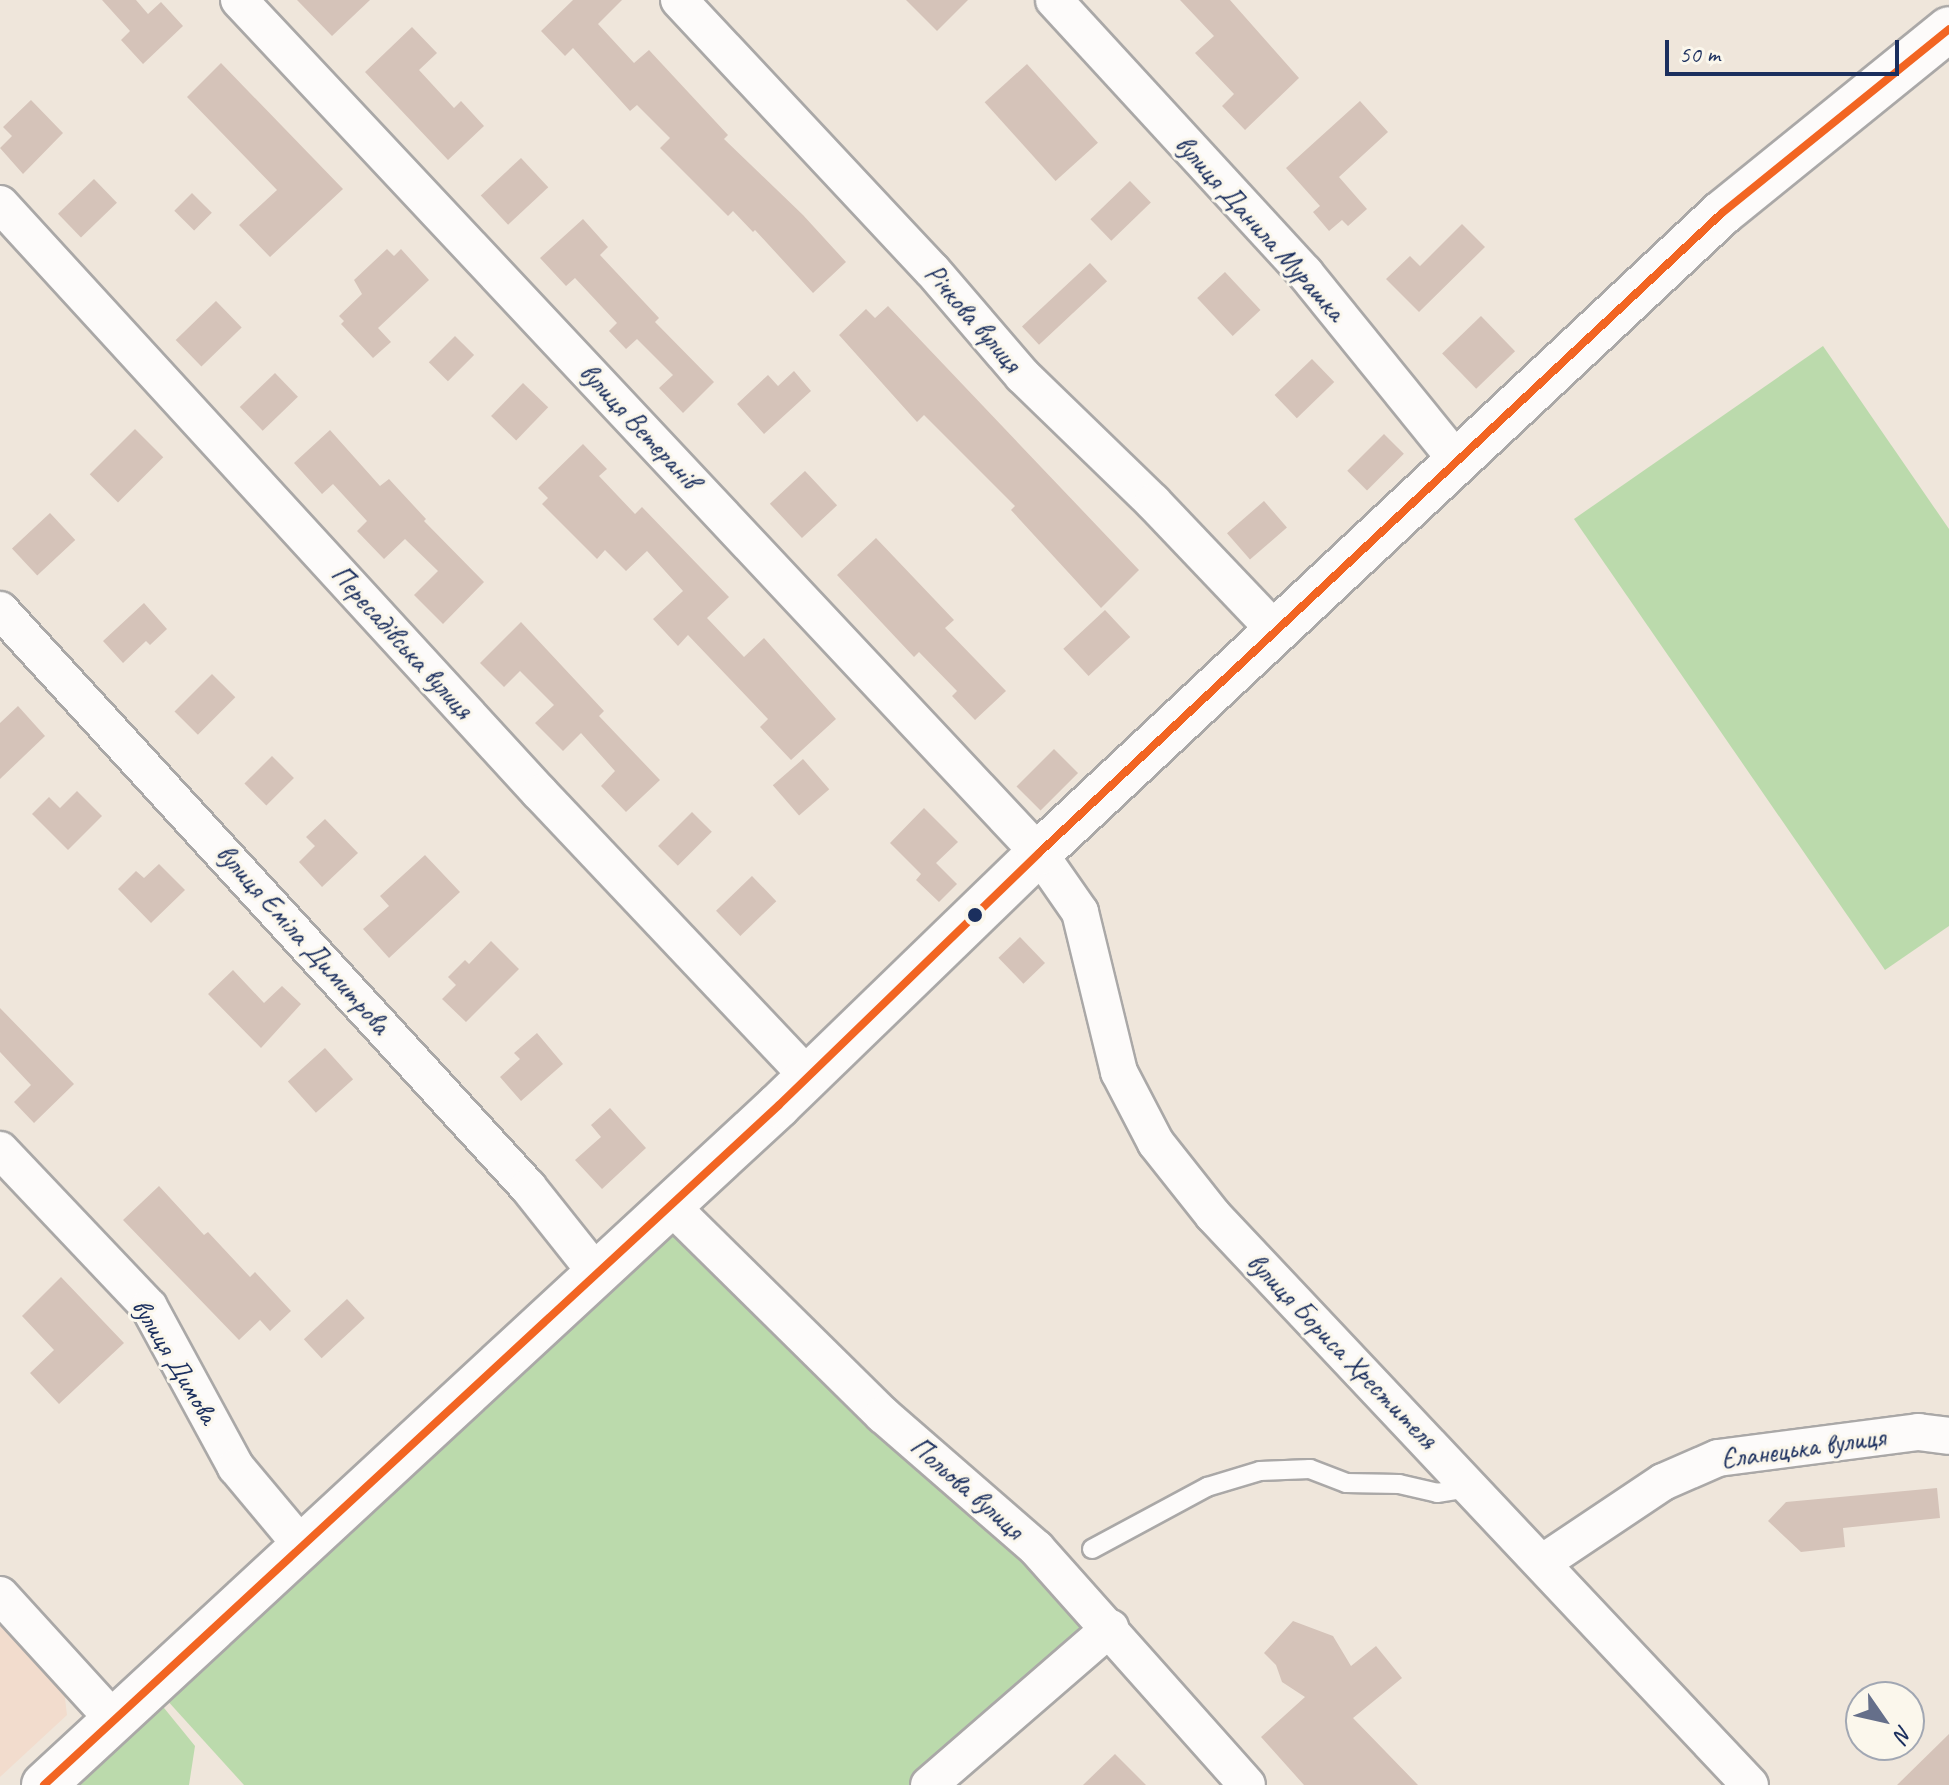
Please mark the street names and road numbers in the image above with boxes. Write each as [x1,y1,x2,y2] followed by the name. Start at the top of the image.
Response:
[1168,129,1352,327] street label: вулиця Данила Мурашка
[916,256,1030,380] street label: Річкова вулиця
[572,356,706,496] street label: вулиця Ветеранів
[324,558,480,726] street label: Пересадівська вулиця
[208,837,398,1041] street label: вулиця Еміла Димитрова
[1241,1247,1443,1455] street label: вулиця Бориса Хрестителя
[125,1292,225,1430] street label: вулиця Димова
[1719,1420,1887,1476] street label: Єланецька вулиця
[903,1430,1031,1546] street label: Польова вулиця

